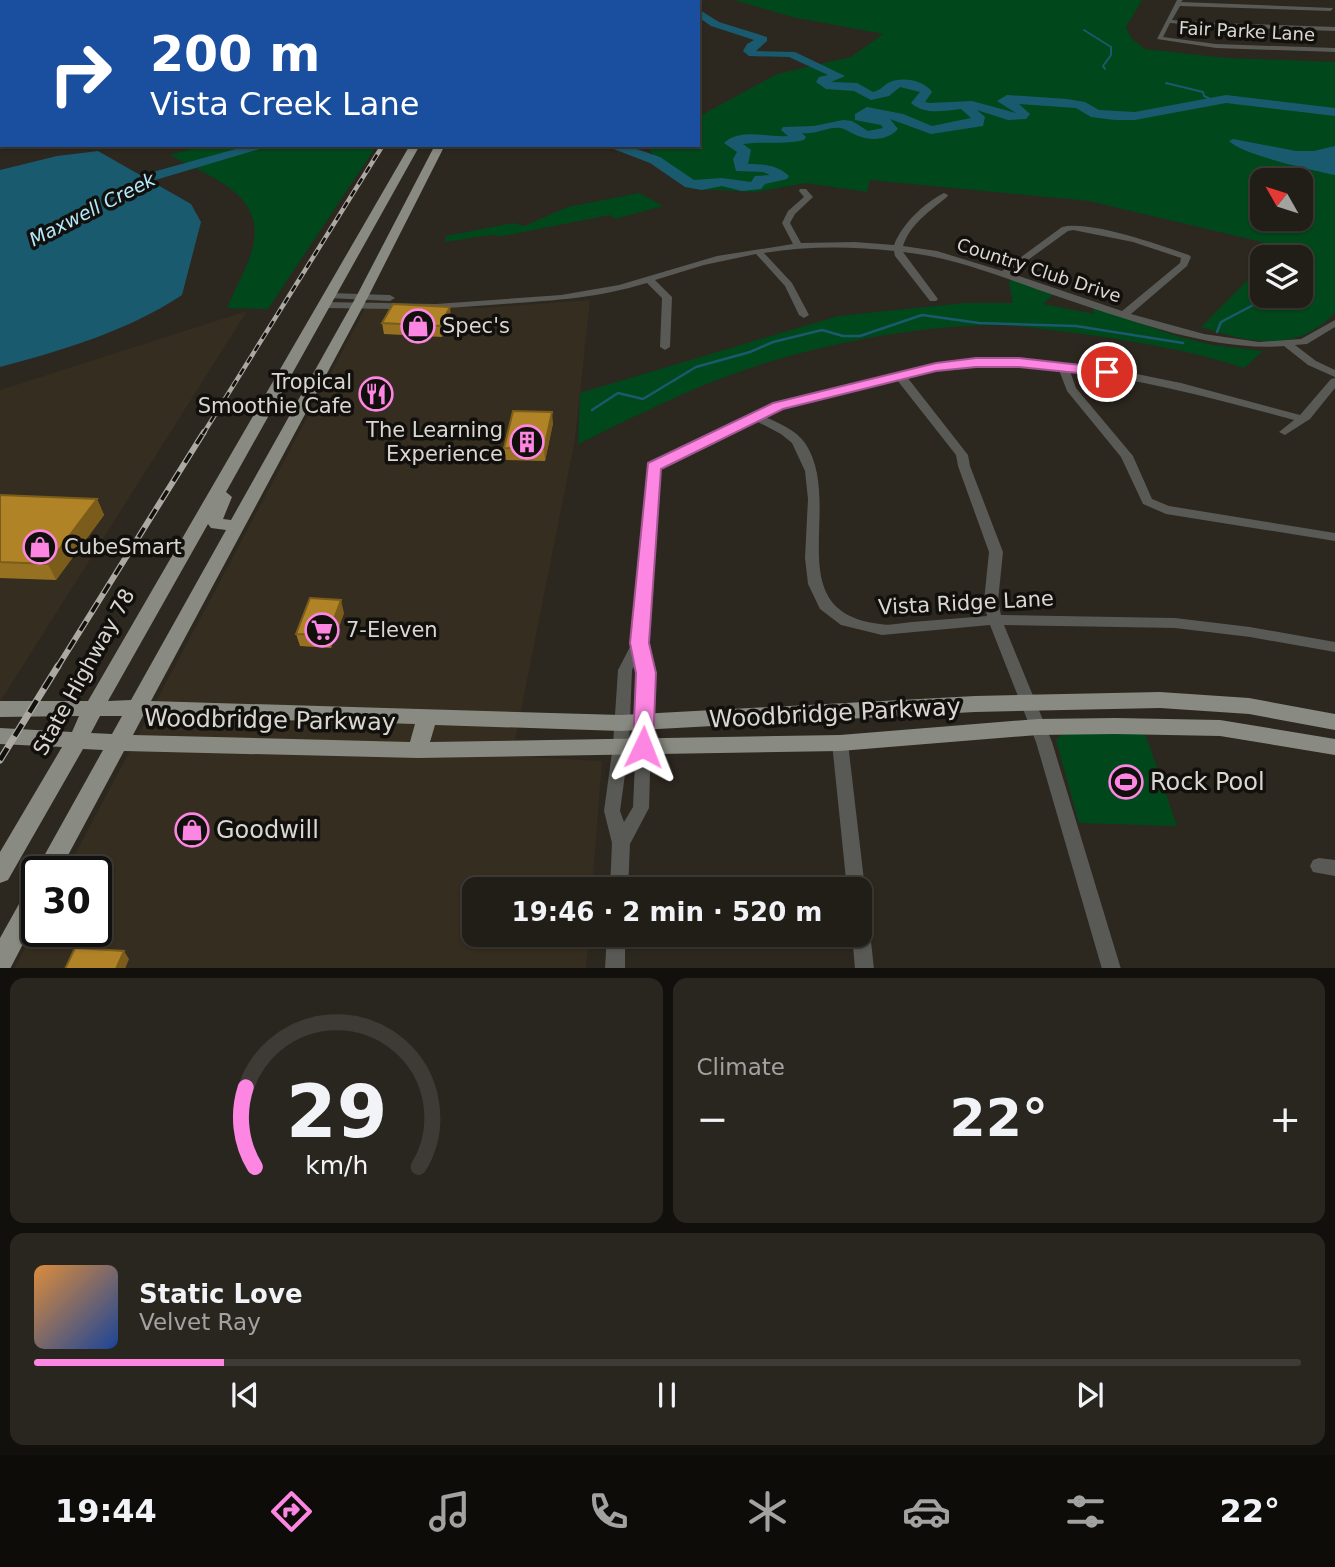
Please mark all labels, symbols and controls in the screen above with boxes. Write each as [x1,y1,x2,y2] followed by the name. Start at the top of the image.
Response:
[1178,17,1316,45] street label: Fair Parke Lane
[150,26,320,83] text: 200 m
[35,28,126,119] icon: right
[150,85,419,123] text: Vista Creek Lane
[25,167,160,250] water label: Maxwell Creek
[1250,168,1312,231] north arrow
[1250,168,1313,308] map controls
[954,234,1124,306] street label: Country Club Drive
[1250,245,1313,308] button: layers
[399,307,437,345] shop icon: Spec's
[442,314,510,338] place label: Spec's
[1077,342,1137,402] pin
[1088,353,1126,391] icon: arrive
[198,370,352,418] place label: Tropical Smoothie Cafe
[357,375,395,413] restaurant icon: Tropical Smoothie Cafe
[365,418,503,466] place label: The Learning Experience
[508,423,546,461] building icon: The Learning Experience
[21,528,59,566] shop icon: CubeSmart
[64,535,182,559] place label: CubeSmart
[28,585,140,759] street label: State Highway 78
[878,586,1054,620] street label: Vista Ridge Lane
[303,611,341,649] supermarket icon: 7-Eleven
[346,618,438,642] place label: 7-Eleven
[708,692,962,734] street label: Woodbridge Parkway
[144,704,396,736] street label: Woodbridge Parkway
[606,710,680,784] position arrow
[1107,763,1145,801] sports icon: Rock Pool
[1150,768,1265,796] place label: Rock Pool
[173,811,211,849] shop icon: Goodwill
[216,816,319,844] place label: Goodwill
[21,856,112,947] speed limit sign: 30
[512,897,822,927] text: 19:46 · 2 min · 520 m
[697,1054,785,1080] text: Climate
[286,1069,387,1154] text: 29
[950,1088,1048,1148] text: 22°
[697,1097,728,1141] text: −
[1269,1097,1301,1141] text: +
[305,1150,368,1179] text: km/h
[139,1279,303,1309] text: Static Love
[139,1309,261,1335] text: Velvet Ray
[226,1376,264,1414] icon: previous
[648,1376,686,1414] icon: pause
[1071,1376,1109,1414] icon: next
[267,1487,316,1536] icon: directions
[425,1487,474,1536] icon: music
[584,1487,633,1536] icon: phone
[743,1487,792,1536] icon: climate
[902,1487,951,1536] icon: car
[1061,1487,1110,1536] icon: filters
[55,1492,157,1530] text: 19:44
[1219,1492,1280,1530] text: 22°

